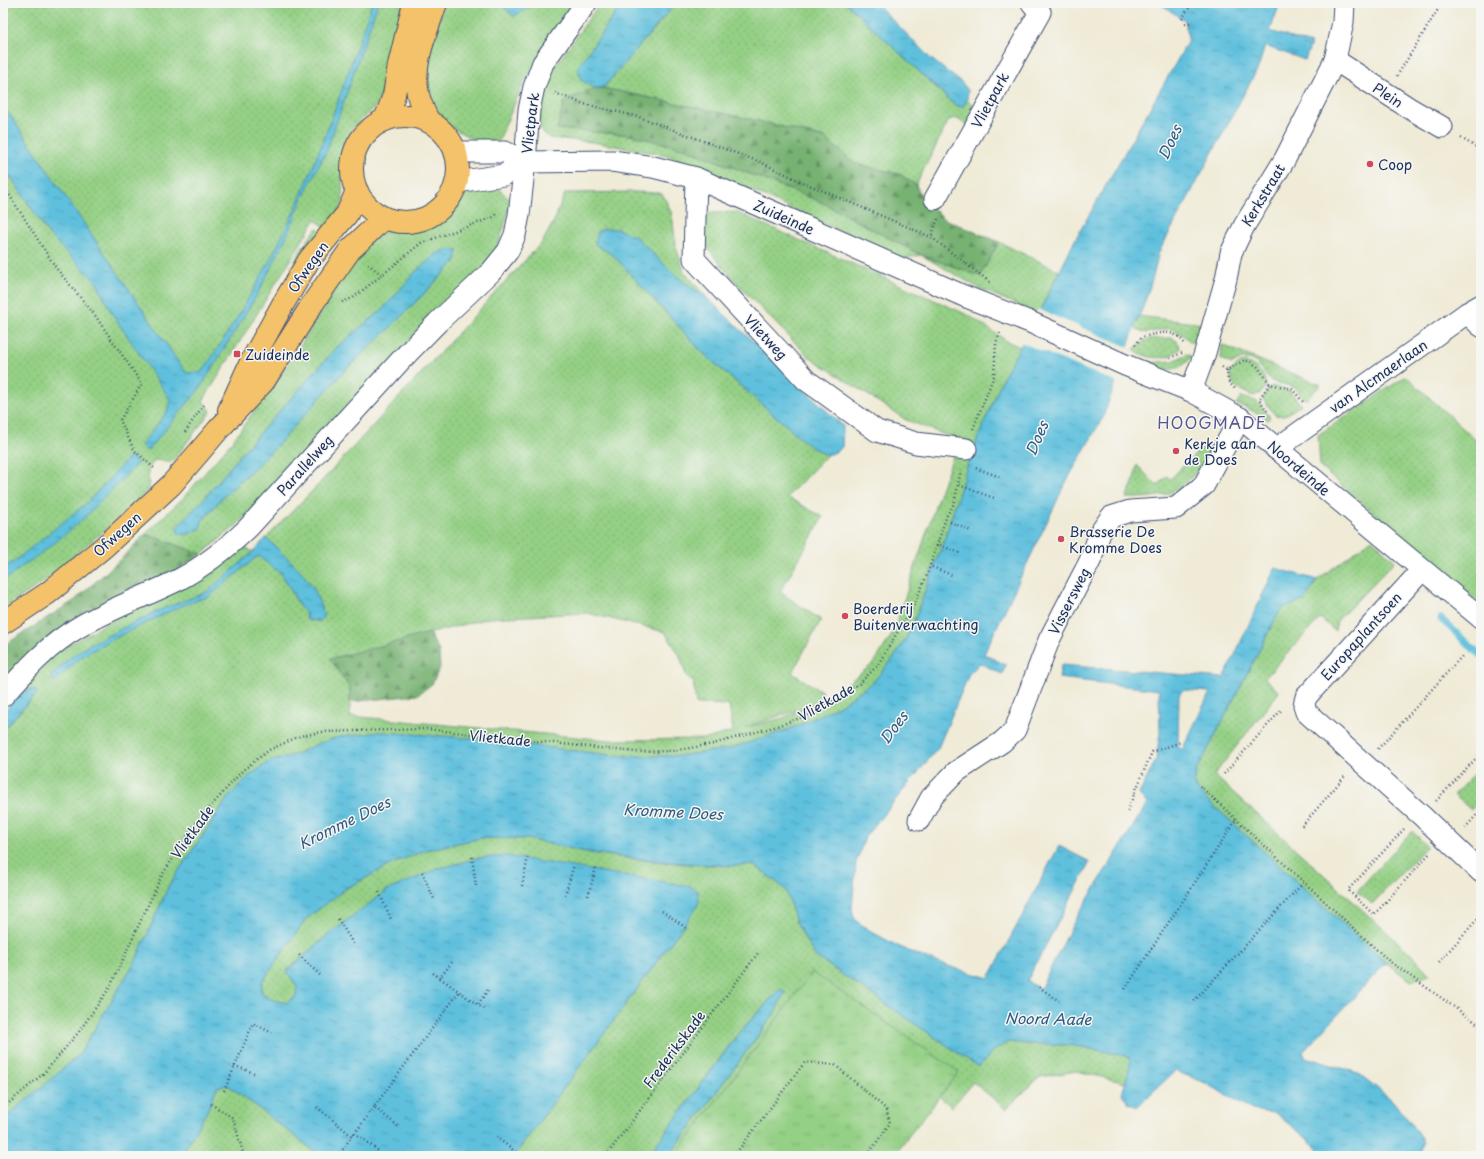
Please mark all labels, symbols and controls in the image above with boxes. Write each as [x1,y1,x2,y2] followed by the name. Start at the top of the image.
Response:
[966,68,1014,132] street label: Vlietpark
[1369,77,1407,113] street label: Plein
[516,91,544,155] street label: Vlietpark
[1151,120,1187,163] water label: Does
[1378,154,1412,175] place label: Coop
[1236,159,1290,230] street label: Kerkstraat
[1365,159,1375,169] marker: Coop
[750,194,818,240] street label: Zuideinde
[283,237,333,297] street label: Ofwegen
[739,310,793,364] street label: Vlietweg
[1325,334,1431,418] street label: van Alcmaerlaan
[245,344,310,365] place label: Zuideinde
[232,349,242,359] marker: Zuideinde
[1157,410,1267,434] district label: HOOGMADE
[1018,416,1054,459] water label: Does
[272,430,338,500] street label: Parallelweg
[1184,433,1256,470] place label: Kerkje aan de Does
[1263,435,1335,501] street label: Noordeinde
[1171,446,1181,456] marker: Kerkje aan de Does
[88,507,146,561] street label: Ofwegen
[1069,521,1162,558] place label: Brasserie De Kromme Does
[1056,534,1066,544] marker: Brasserie De Kromme Does
[1043,564,1095,638] street label: Vissersweg
[1316,587,1406,685] street label: Europaplantsoen
[853,598,979,635] place label: Boerderij Buitenverwachting
[840,611,850,621] marker: Boerderij Buitenverwachting
[794,678,858,726] street label: Vlietkade
[873,705,914,748] water label: Does
[468,724,532,752] street label: Vlietkade
[294,789,395,854] water label: Kromme Does
[623,797,724,825] water label: Kromme Does
[165,801,219,863] street label: Vlietkade
[638,1006,710,1092] street label: Frederikskade
[1005,1006,1093,1030] water label: Noord Aade

